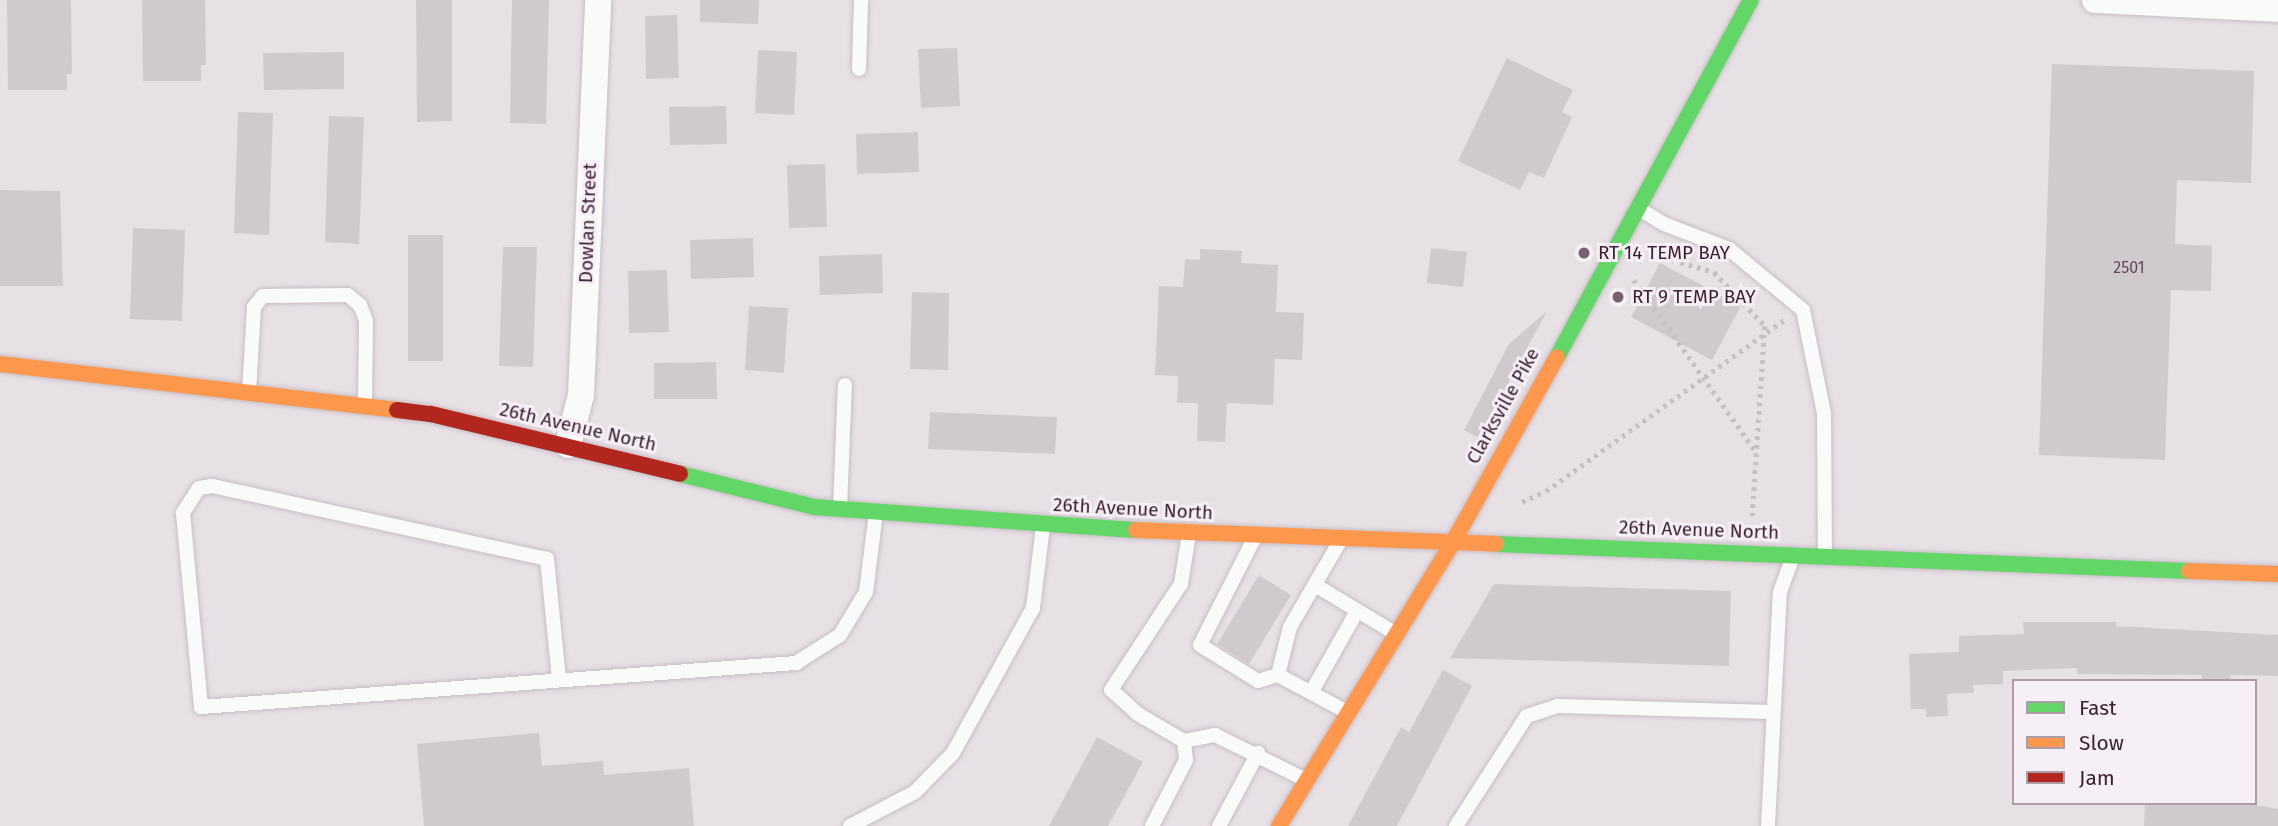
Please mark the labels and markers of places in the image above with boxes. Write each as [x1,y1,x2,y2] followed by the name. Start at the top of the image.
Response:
[1598,242,1730,264] place label: RT 14 TEMP BAY
[1576,245,1592,261] marker: RT 14 TEMP BAY
[1632,286,1756,308] place label: RT 9 TEMP BAY
[1610,289,1626,305] marker: RT 9 TEMP BAY

